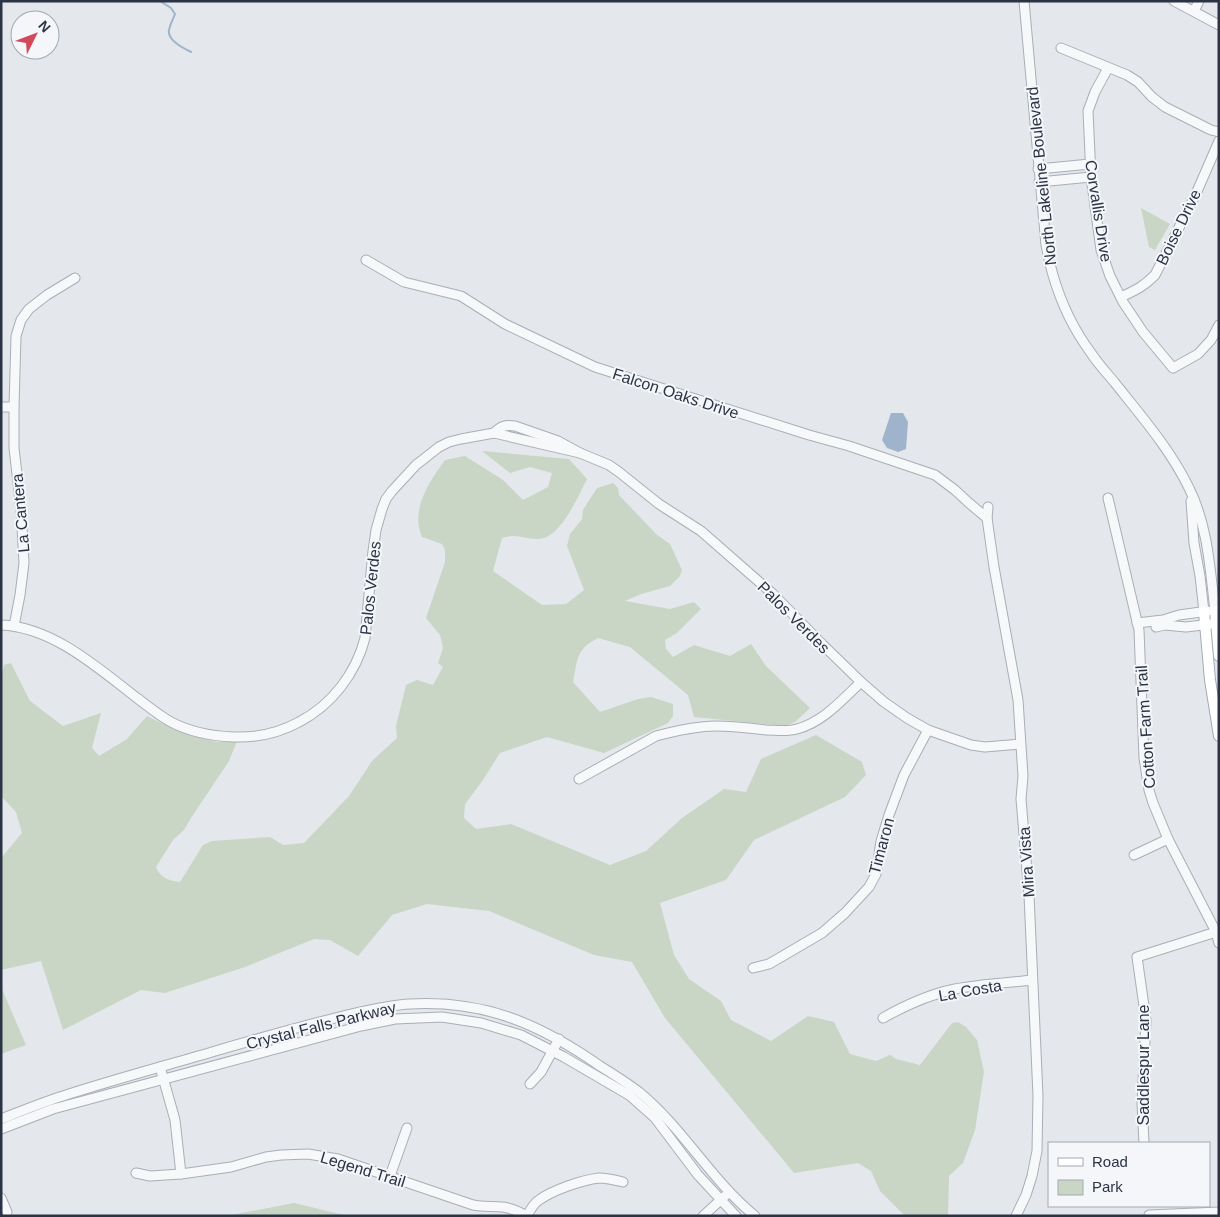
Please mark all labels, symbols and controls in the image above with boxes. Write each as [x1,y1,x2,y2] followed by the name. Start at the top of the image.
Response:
[10,10,60,60] north arrow
[35,17,54,35] text: N
[1024,86,1059,266] street label: North Lakeline Boulevard
[1082,159,1115,263] street label: Corvallis Drive
[1153,187,1204,268] street label: Boise Drive
[611,365,741,422] street label: Falcon Oaks Drive
[9,473,32,553] street label: La Cantera
[357,540,384,636] street label: Palos Verdes
[754,578,833,657] street label: Palos Verdes
[1133,665,1158,789] street label: Cotton Farm Trail
[866,816,897,876] street label: Timaron
[1016,826,1037,898] street label: Mira Vista
[937,977,1003,1004] street label: La Costa
[244,999,398,1052] street label: Crystal Falls Parkway
[1135,1004,1152,1125] street label: Saddlespur Lane
[1048,1142,1210,1207] legend
[318,1148,407,1190] street label: Legend Trail
[1092,1153,1128,1170] text: Road
[1092,1178,1123,1195] text: Park

